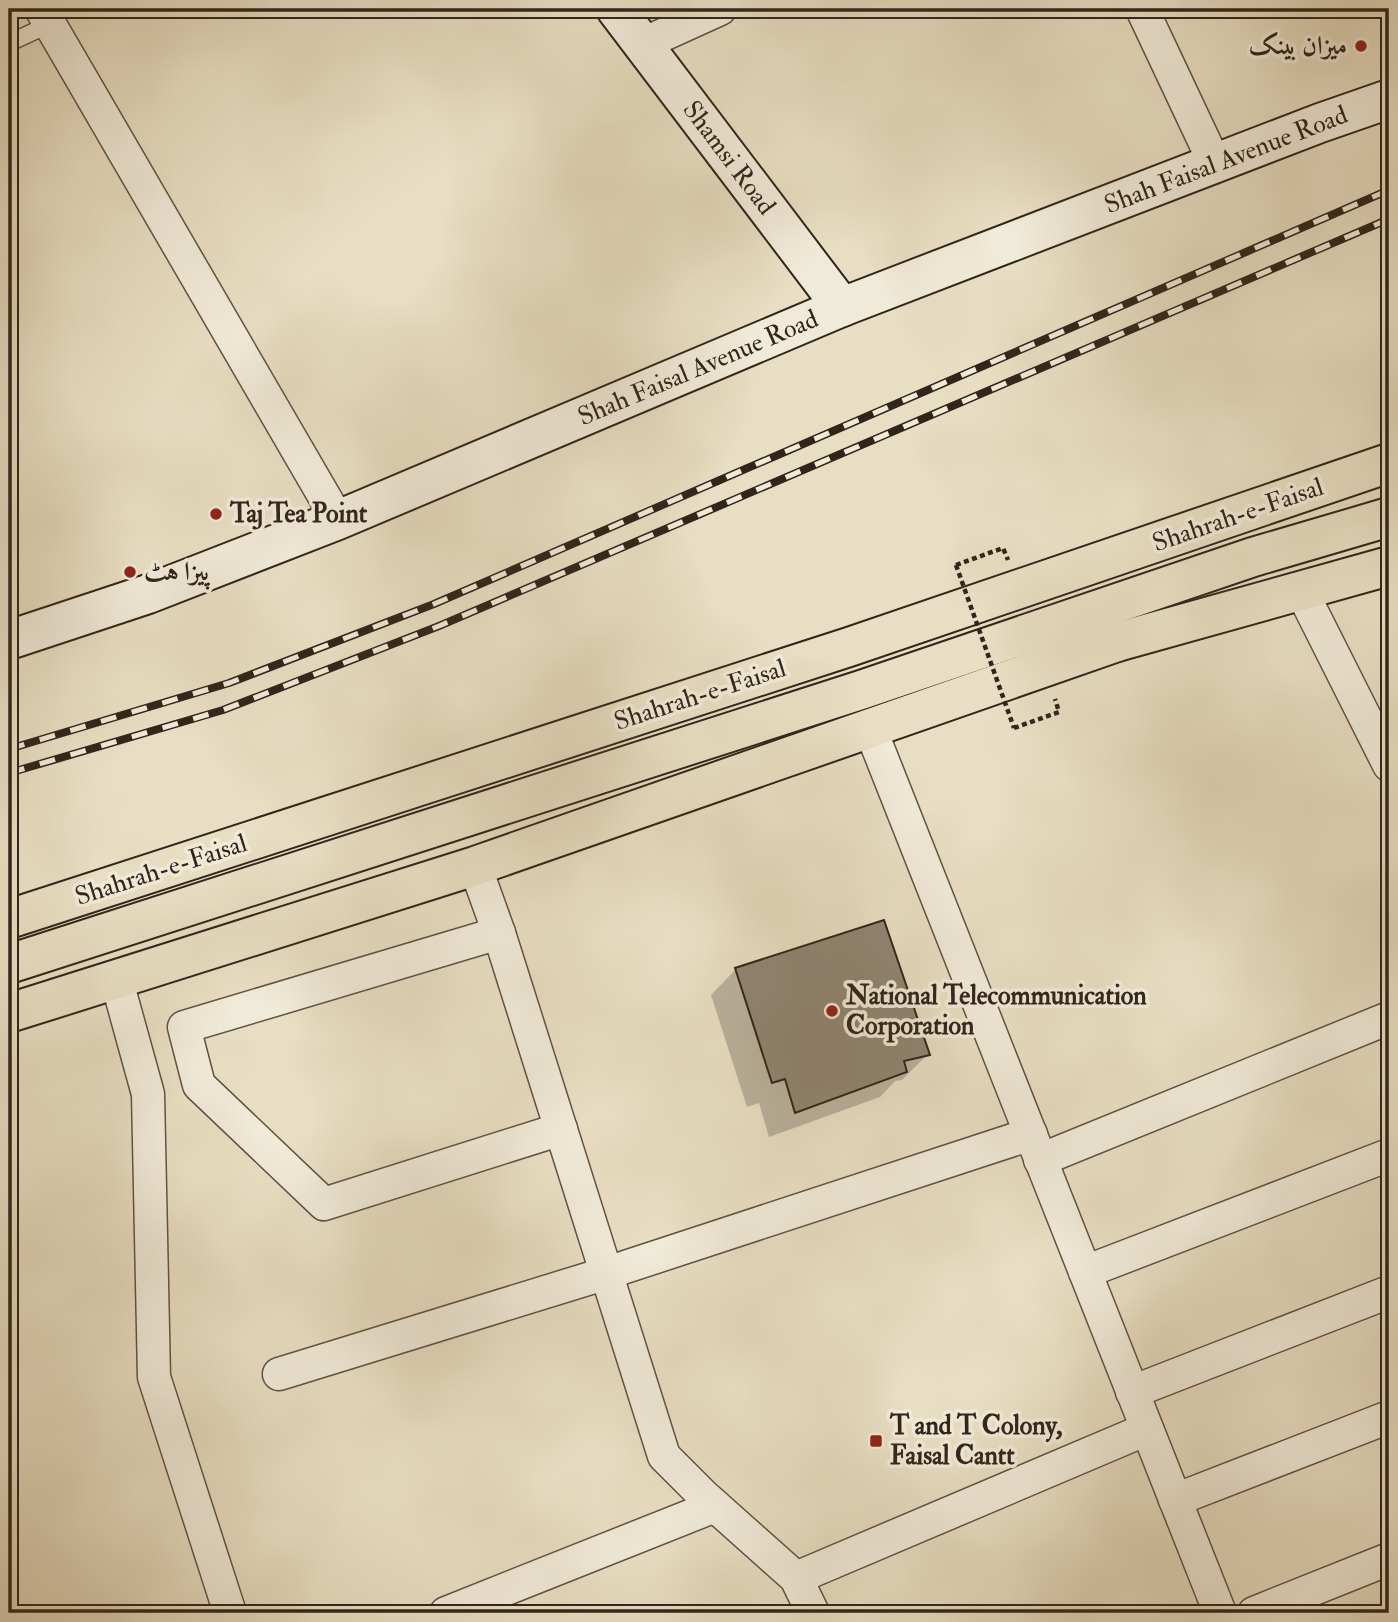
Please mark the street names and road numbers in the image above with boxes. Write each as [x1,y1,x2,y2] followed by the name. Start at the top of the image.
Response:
[676,95,782,222] street label: Shamsi Road
[1100,99,1352,221] street label: Shah Faisal Avenue Road
[573,303,823,433] street label: Shah Faisal Avenue Road
[1148,471,1328,559] street label: Shahrah-e-Faisal
[610,652,790,738] street label: Shahrah-e-Faisal
[71,827,251,913] street label: Shahrah-e-Faisal

